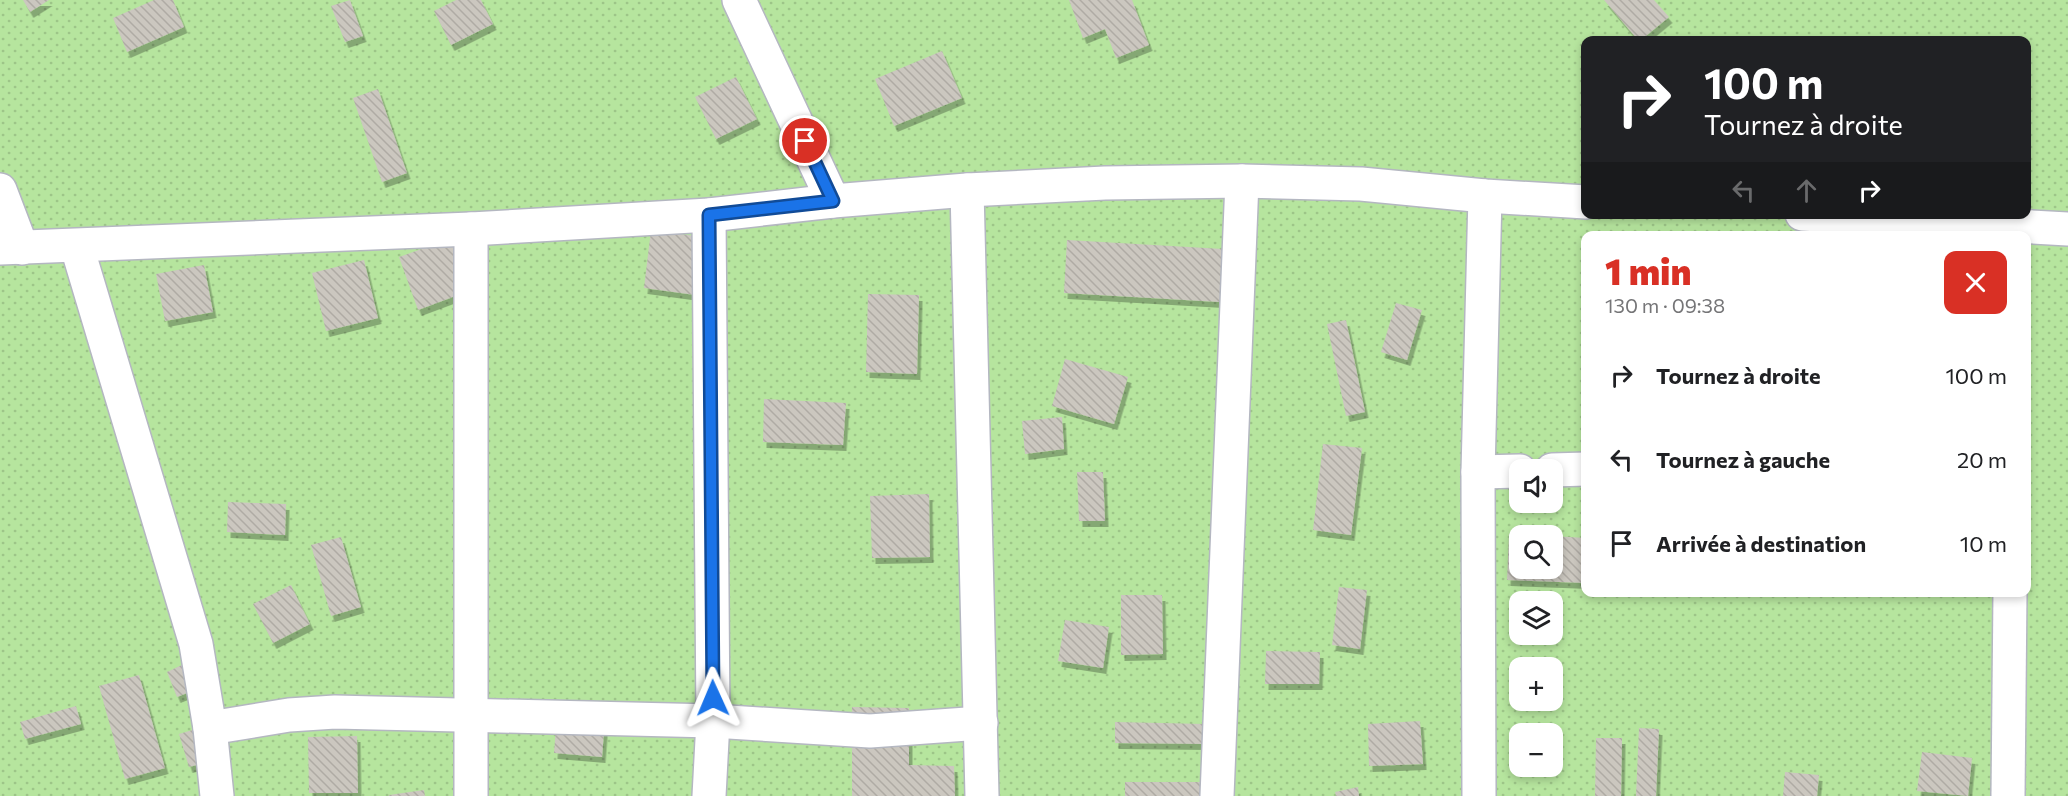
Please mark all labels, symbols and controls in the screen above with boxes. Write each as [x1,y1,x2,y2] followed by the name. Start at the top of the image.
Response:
[1704,56,1824,108] text: 100 m
[1605,60,1683,138] icon: right
[1704,108,1903,141] text: Tournez à droite
[779,115,830,166] pin
[788,124,821,157] icon: arrive
[1727,174,1760,207] icon: left
[1790,174,1823,207] icon: ahead
[1853,174,1886,207] icon: right
[1605,248,1691,292] text: 1 min
[1944,251,2007,314] button: close
[1605,293,1725,317] text: 130 m · 09:38
[1605,359,1638,392] icon: right
[1656,362,1821,389] text: Tournez à droite
[1945,362,2007,389] text: 100 m
[1605,443,1638,476] icon: left
[1656,446,1830,473] text: Tournez à gauche
[1957,446,2007,473] text: 20 m
[1509,459,1563,777] map controls
[1509,459,1563,513] button: sound
[1509,525,1563,579] button: search
[1605,527,1638,560] icon: arrive
[1656,530,1866,557] text: Arrivée à destination
[1960,530,2007,557] text: 10 m
[1509,591,1563,645] button: layers
[1509,657,1563,711] button: +
[681,666,745,730] position arrow
[1509,723,1563,777] button: −

